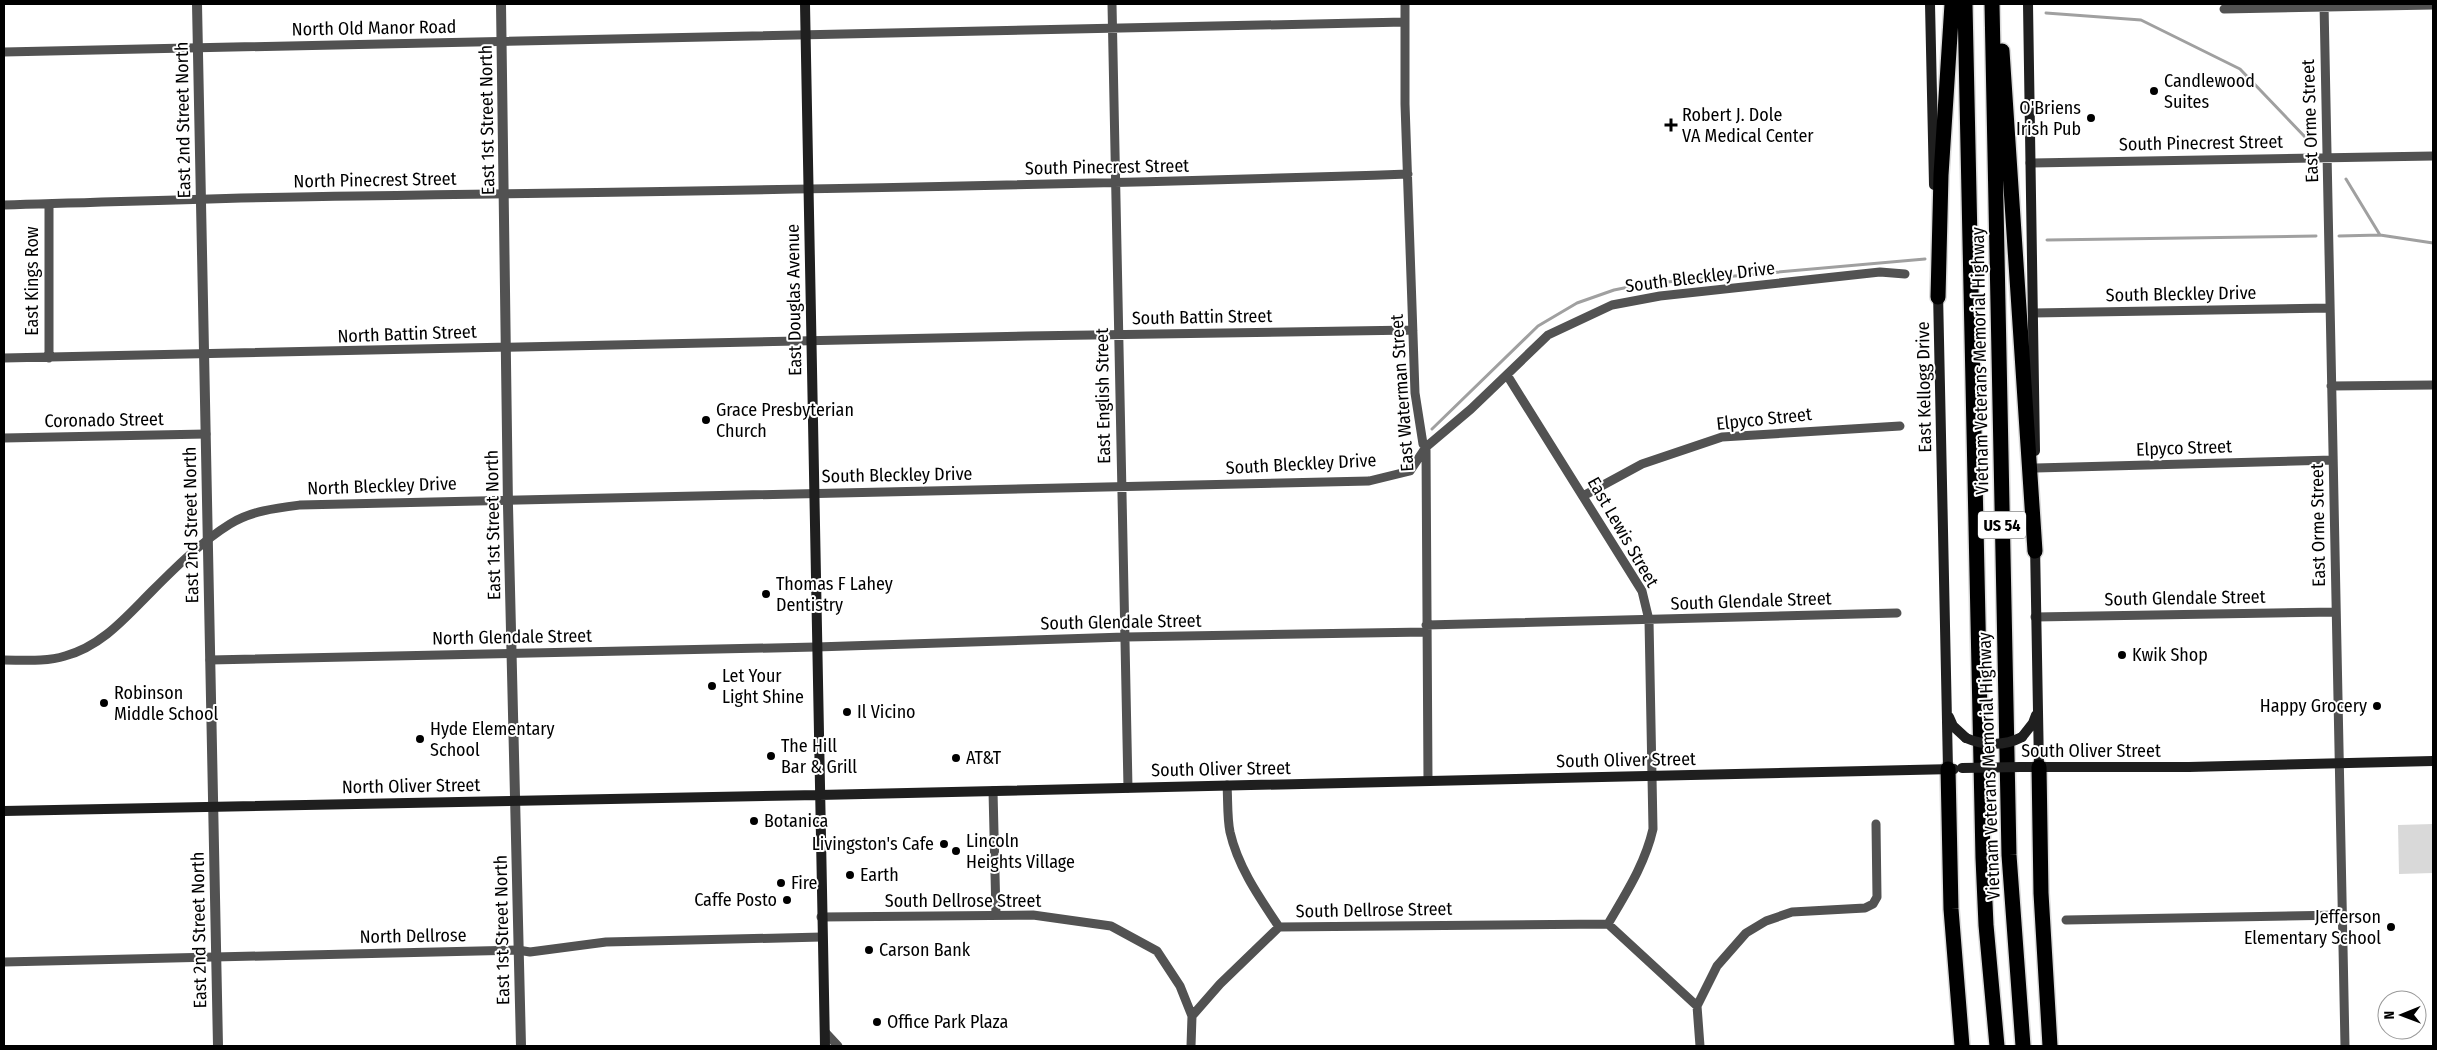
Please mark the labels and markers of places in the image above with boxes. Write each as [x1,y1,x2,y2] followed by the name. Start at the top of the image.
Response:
[2164,70,2255,113] place label: Candlewood Suites
[2148,85,2160,97] marker: Candlewood Suites
[2016,97,2081,140] place label: O'Briens Irish Pub
[1682,104,1814,147] place label: Robert J. Dole VA Medical Center
[2085,112,2097,124] marker: O'Briens Irish Pub
[1664,118,1678,132] marker: Robert J. Dole VA Medical Center
[716,399,854,442] place label: Grace Presbyterian Church
[700,414,712,426] marker: Grace Presbyterian Church
[776,573,893,616] place label: Thomas F Lahey Dentistry
[760,588,772,600] marker: Thomas F Lahey Dentistry
[2132,644,2208,666] place label: Kwik Shop
[2116,649,2128,661] marker: Kwik Shop
[722,665,804,708] place label: Let Your Light Shine
[706,680,718,692] marker: Let Your Light Shine
[114,682,218,725] place label: Robinson Middle School
[2260,695,2367,717] place label: Happy Grocery
[98,697,110,709] marker: Robinson Middle School
[2371,700,2383,712] marker: Happy Grocery
[857,701,916,723] place label: Il Vicino
[841,706,853,718] marker: Il Vicino
[430,718,555,761] place label: Hyde Elementary School
[414,733,426,745] marker: Hyde Elementary School
[781,735,857,778] place label: The Hill Bar & Grill
[966,747,1002,769] place label: AT&T
[765,750,777,762] marker: The Hill Bar & Grill
[950,752,962,764] marker: AT&T
[764,810,828,832] place label: Botanica
[748,815,760,827] marker: Botanica
[966,830,1075,873] place label: Lincoln Heights Village
[812,833,934,855] place label: Livingston's Cafe
[938,838,950,850] marker: Livingston's Cafe
[950,845,962,857] marker: Lincoln Heights Village
[860,864,899,886] place label: Earth
[844,869,856,881] marker: Earth
[791,872,818,894] place label: Fire
[775,877,787,889] marker: Fire
[694,889,777,911] place label: Caffe Posto
[781,894,793,906] marker: Caffe Posto
[2244,906,2381,949] place label: Jefferson Elementary School
[2385,921,2397,933] marker: Jefferson Elementary School
[879,939,971,961] place label: Carson Bank
[863,944,875,956] marker: Carson Bank
[887,1011,1009,1033] place label: Office Park Plaza
[871,1016,883,1028] marker: Office Park Plaza

